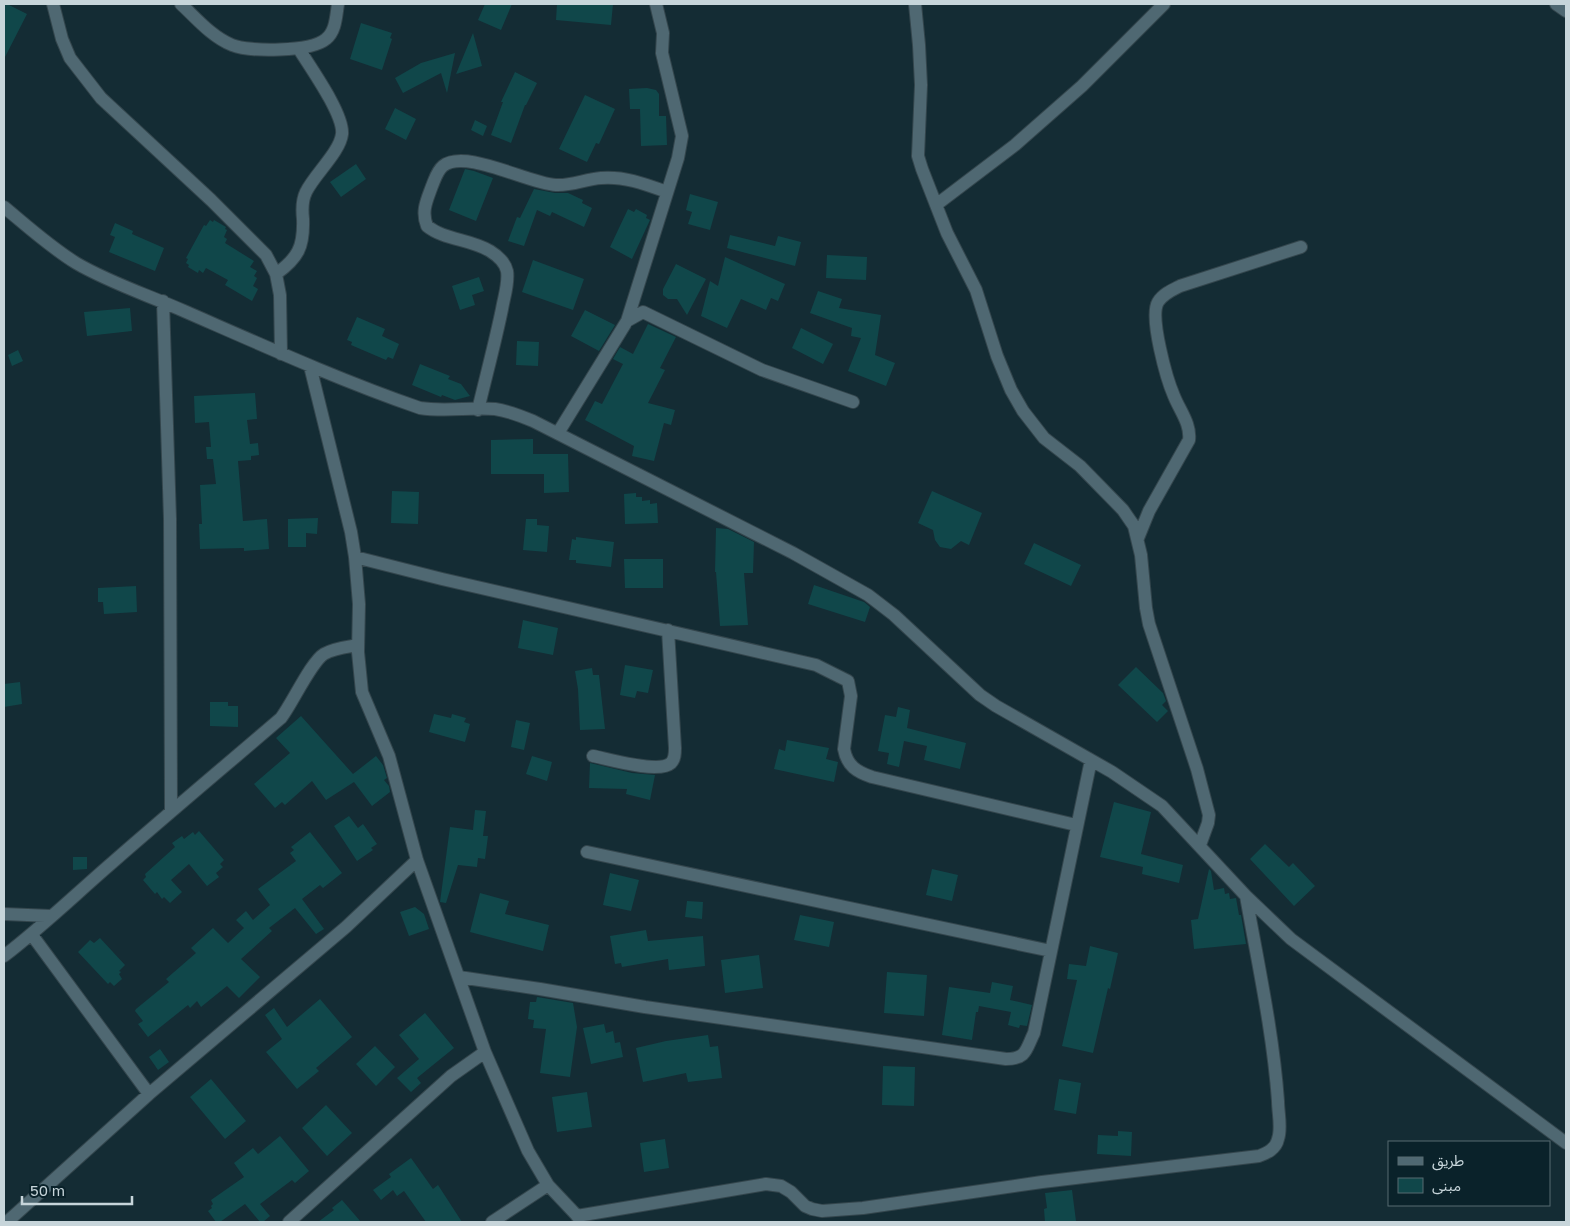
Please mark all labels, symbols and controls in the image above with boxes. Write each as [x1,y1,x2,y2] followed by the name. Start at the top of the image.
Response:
[1388,1141,1550,1206] legend
[1432,1151,1464,1171] text: طريق
[22,1174,132,1206] scale bar
[1432,1176,1461,1195] text: مبنى
[30,1181,65,1199] text: 50 m

